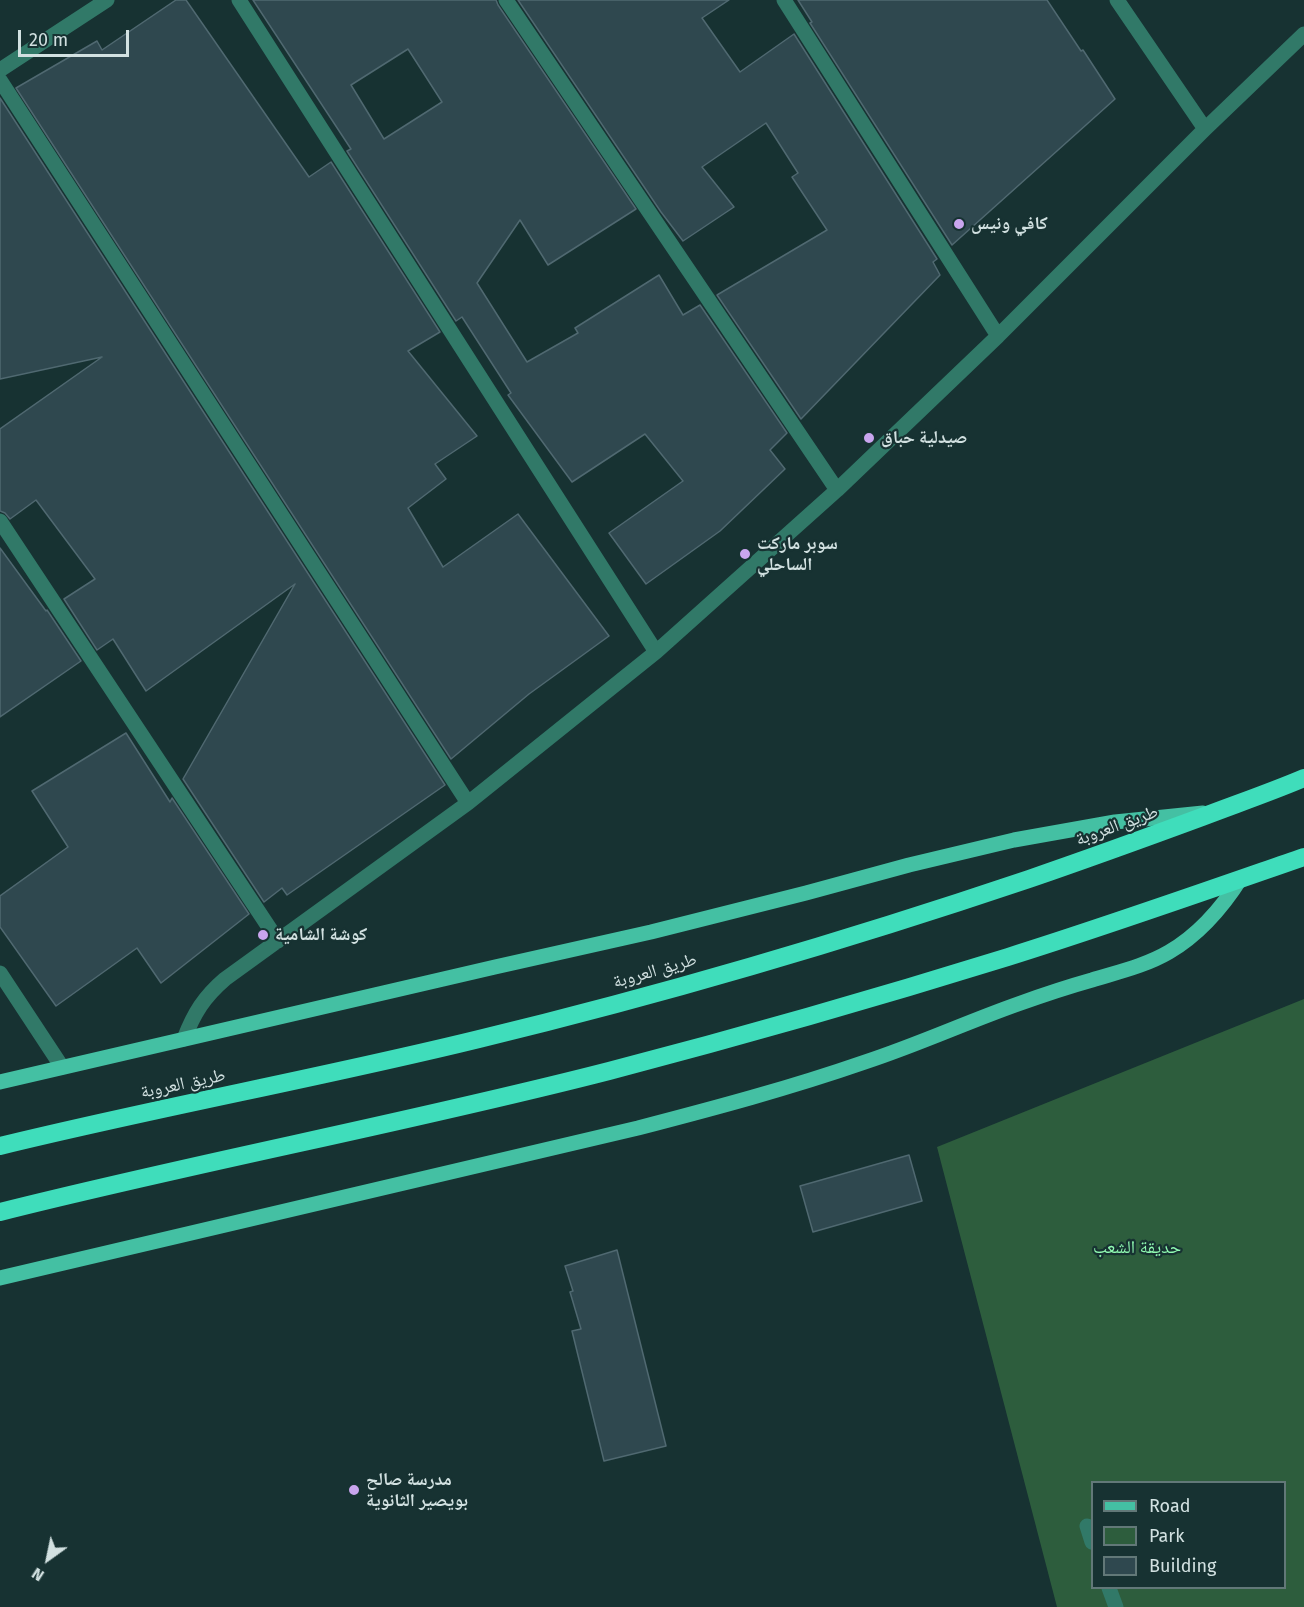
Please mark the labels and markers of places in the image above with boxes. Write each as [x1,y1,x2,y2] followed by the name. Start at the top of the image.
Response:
[971,213,1048,235] place label: كافي ونيس
[952,217,966,231] marker: كافي ونيس
[881,427,967,449] place label: صيدلية حباق
[862,431,876,445] marker: صيدلية حباق
[757,533,838,576] place label: سوبر ماركت الساحلي
[738,547,752,561] marker: سوبر ماركت الساحلي
[275,924,367,946] place label: كوشة الشامية
[256,928,270,942] marker: كوشة الشامية
[366,1469,468,1512] place label: مدرسة صالح بويصير الثانوية
[347,1483,361,1497] marker: مدرسة صالح بويصير الثانوية

